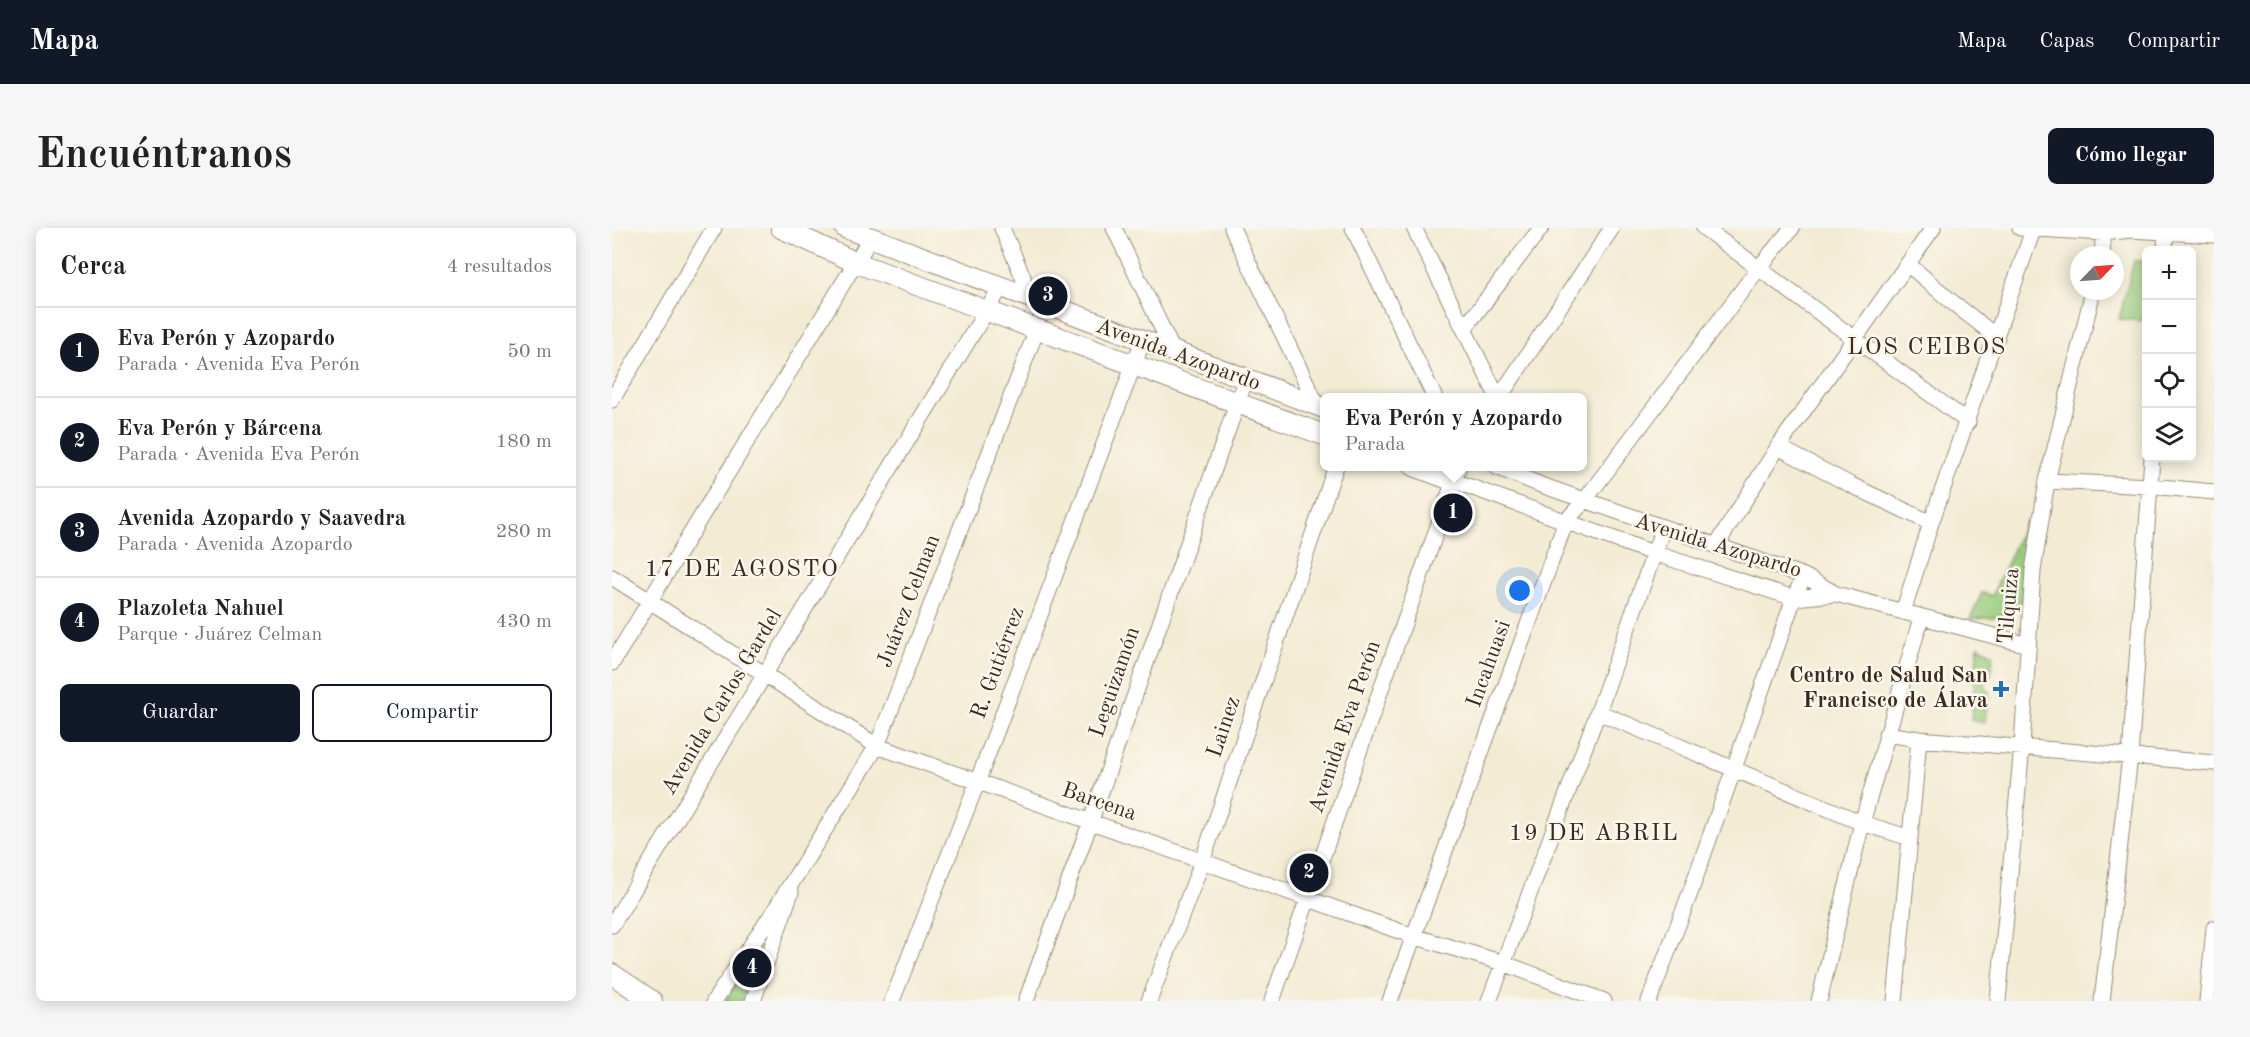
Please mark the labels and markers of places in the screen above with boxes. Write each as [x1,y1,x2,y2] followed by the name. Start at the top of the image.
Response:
[1028,274,1068,318] pin: 3
[1434,490,1472,536] pin: 1
[1789,665,1988,712] place label: Centro de Salud San Francisco de Álava
[1992,680,2010,698] marker: Centro de Salud San Francisco de Álava
[1290,850,1328,896] pin: 2
[732,946,772,990] pin: 4

